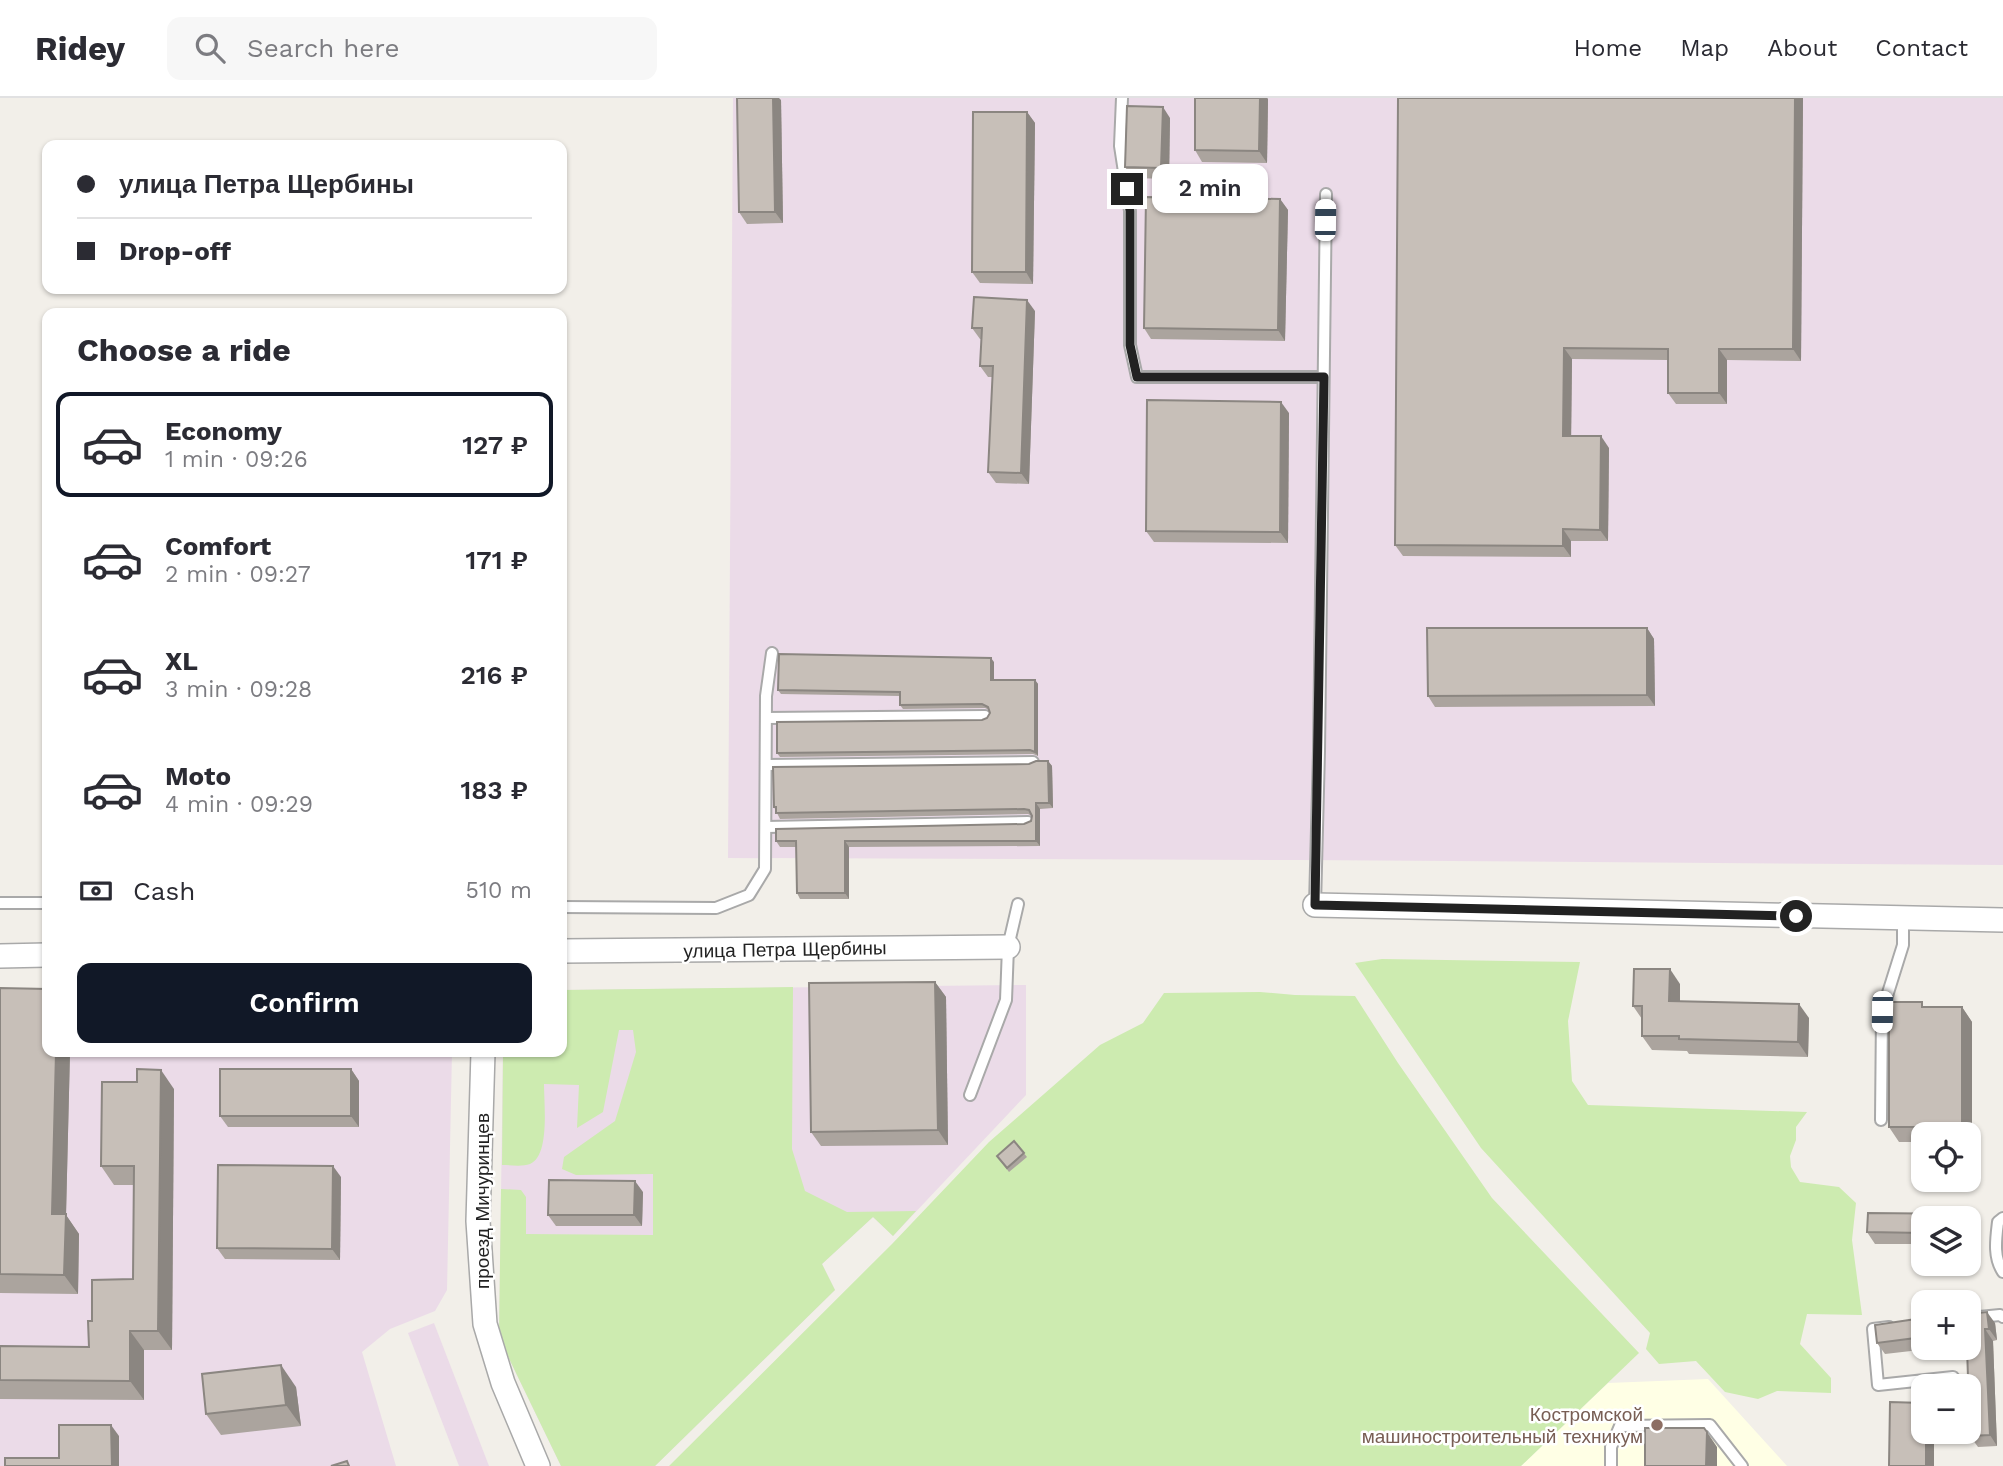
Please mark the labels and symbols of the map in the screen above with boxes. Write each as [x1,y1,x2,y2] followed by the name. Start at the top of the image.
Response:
[1152,164,1267,214] callout: 2 min
[1111,173,1143,205] route end
[1315,199,1336,241] car
[1780,900,1812,932] route start
[683,936,887,963] street label: улица Петра Щербины
[1872,991,1893,1033] car
[471,1113,494,1289] street label: проезд Мичуринцев
[1362,1403,1643,1448] place label: Костромской машиностроительный техникум
[1649,1417,1665,1433] marker: Костромской машиностроительный техникум

